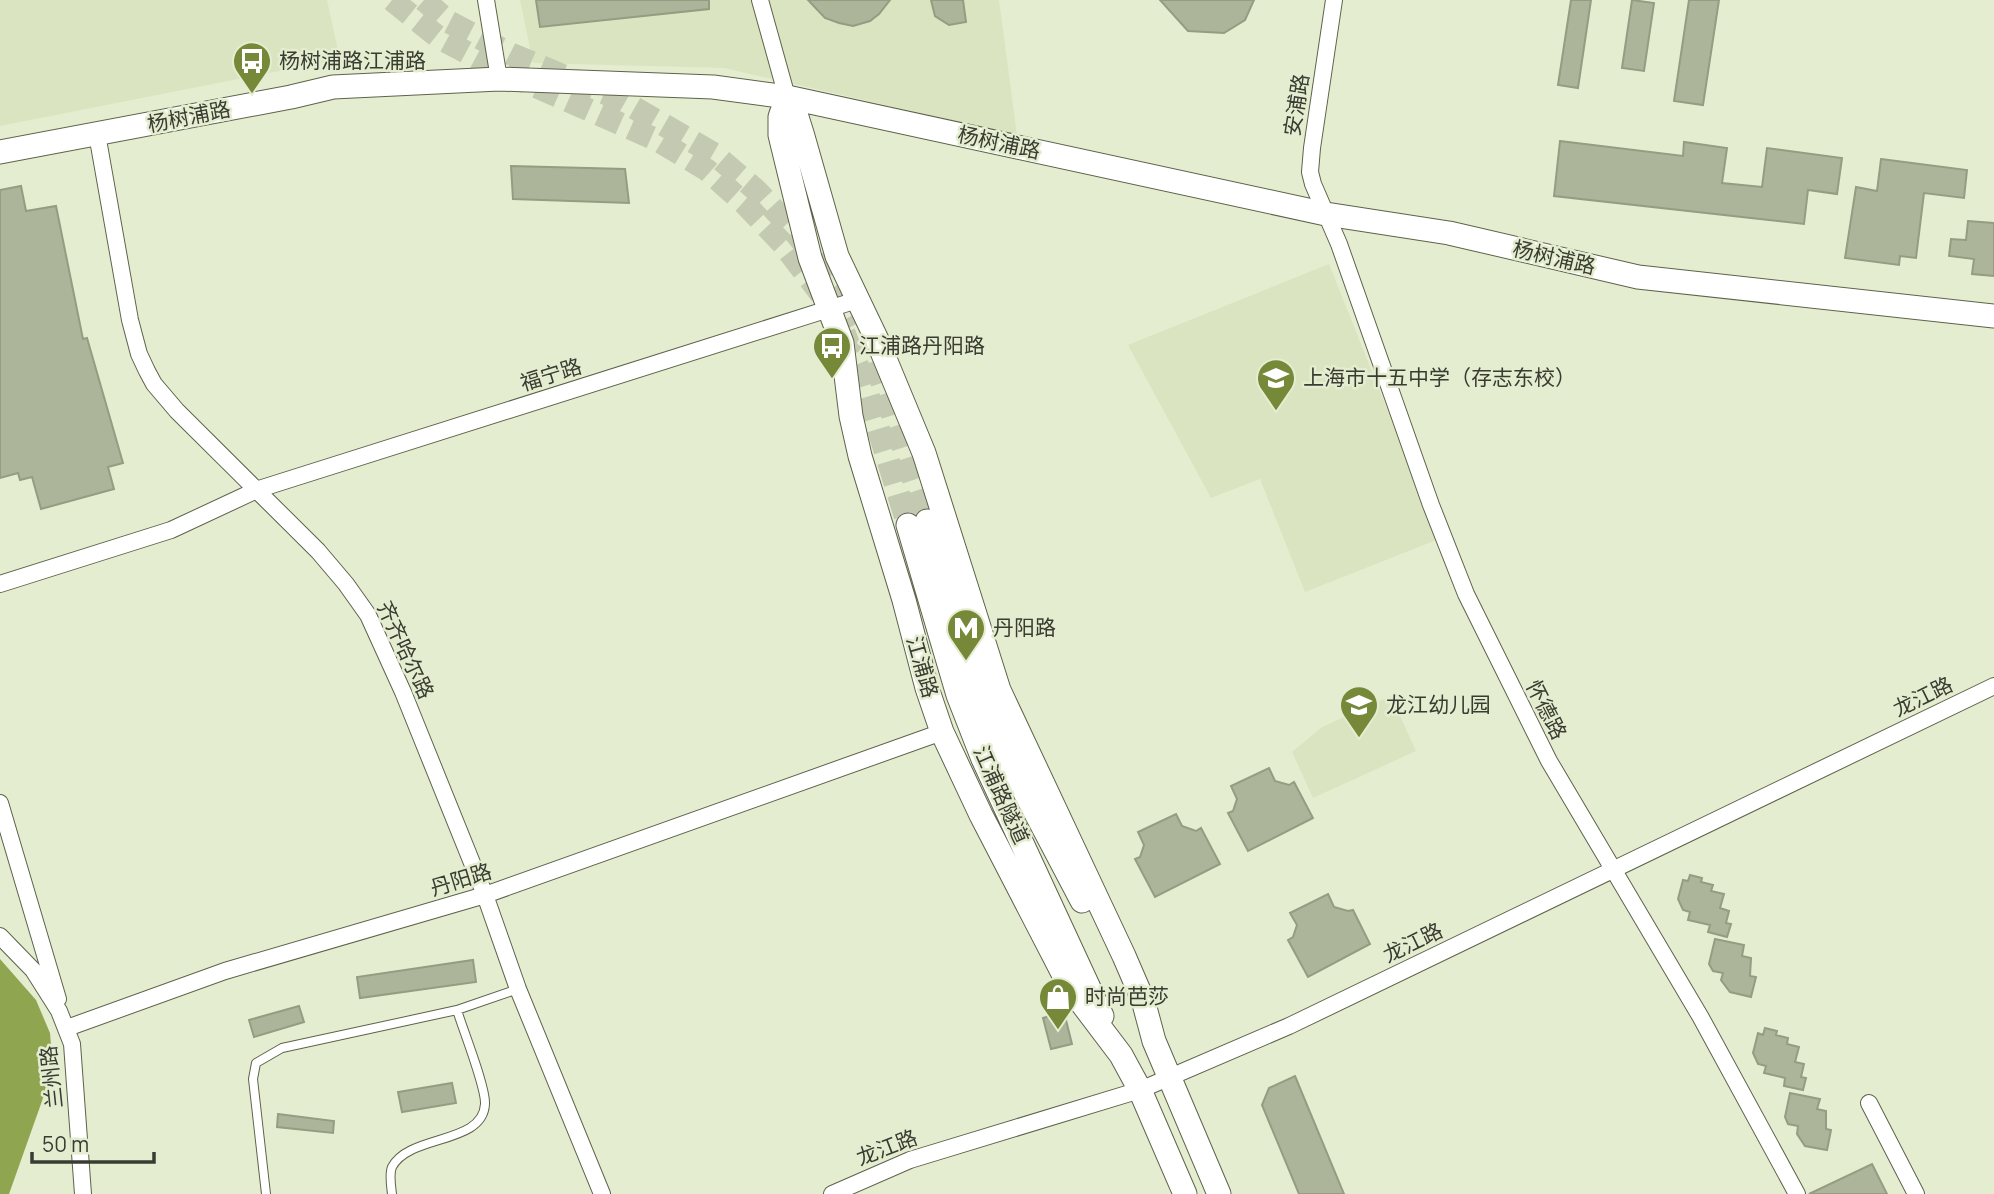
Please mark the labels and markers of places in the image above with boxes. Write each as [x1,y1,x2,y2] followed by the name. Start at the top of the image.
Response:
[231,40,273,95] bus stop icon: 杨树浦路江浦路
[279,46,426,74] place label: 杨树浦路江浦路
[811,325,853,380] bus stop icon: 江浦路丹阳路
[859,331,985,359] place label: 江浦路丹阳路
[1255,357,1297,412] school or university icon: 上海市十五中学（存志东校）
[1303,363,1576,391] place label: 上海市十五中学（存志东校）
[945,607,987,662] metro station icon: 丹阳路
[993,613,1056,641] place label: 丹阳路
[1338,684,1380,739] school or university icon: 龙江幼儿园
[1386,690,1491,718] place label: 龙江幼儿园
[1037,976,1079,1031] shop icon: 时尚芭莎
[1085,982,1169,1010] place label: 时尚芭莎

